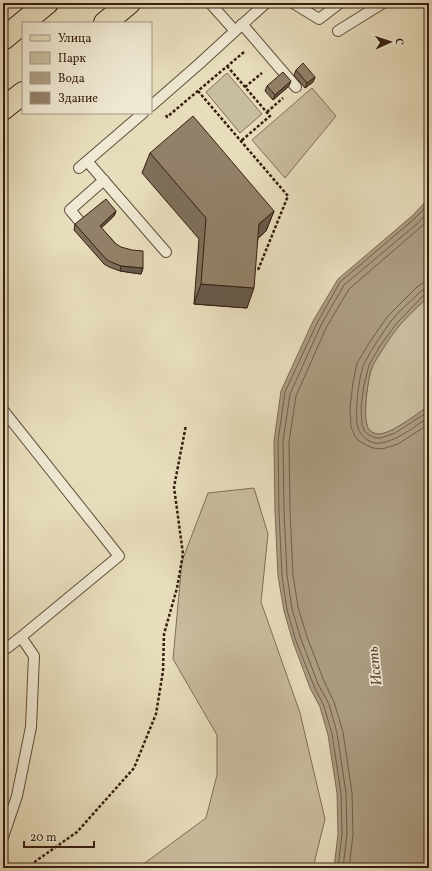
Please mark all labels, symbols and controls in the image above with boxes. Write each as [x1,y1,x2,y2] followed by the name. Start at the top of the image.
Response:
[22,22,152,114] legend
[370,22,410,62] north arrow
[58,31,91,47] text: Улица
[391,38,406,45] text: С
[58,51,86,67] text: Парк
[58,71,85,87] text: Вода
[58,91,98,107] text: Здание
[363,645,389,687] water label: Исеть
[24,823,94,849] scale bar
[30,830,57,846] text: 20 m

